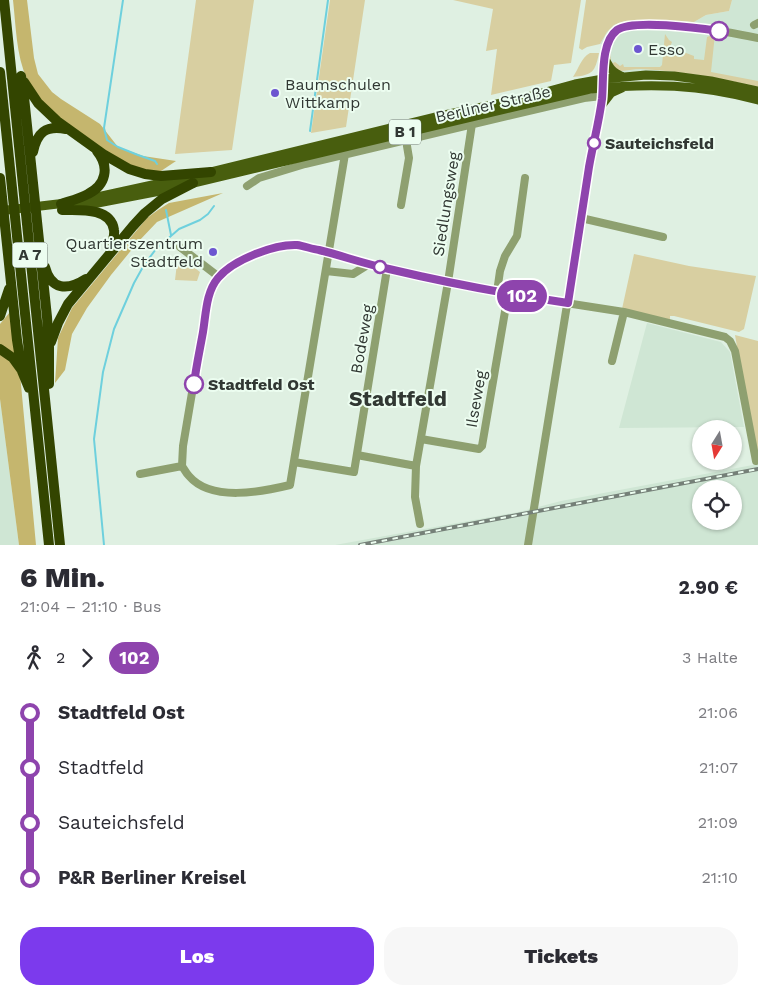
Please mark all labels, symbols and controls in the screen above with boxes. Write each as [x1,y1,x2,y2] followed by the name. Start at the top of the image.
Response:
[709,21,729,41] unlabelled marker
[648,40,685,59] place label: Esso
[632,43,644,55] marker: Esso
[285,75,391,112] place label: Baumschulen Wittkamp
[434,82,552,126] street label: Berliner Straße
[269,87,281,99] marker: Baumschulen Wittkamp
[389,120,421,144] road number: B 1
[605,134,714,153] place label: Sauteichsfeld
[587,136,601,150] marker: Sauteichsfeld
[428,150,464,258] street label: Siedlungsweg
[65,234,203,271] place label: Quartierszentrum Stadtfeld
[12,242,48,268] road number: A 7
[207,246,219,258] marker: Quartierszentrum Stadtfeld
[373,260,387,274] unlabelled marker
[493,280,551,312] line badge: 102
[507,285,537,306] text: 102
[347,302,378,375] street label: Bodeweg
[462,368,490,429] street label: Ilseweg
[184,374,204,394] marker: Stadtfeld Ost
[208,375,315,394] place label: Stadtfeld Ost
[349,386,447,411] district label: Stadtfeld
[692,420,742,470] north arrow
[692,420,742,530] map controls
[692,480,742,530] button: locate
[20,561,105,594] text: 6 Min.
[678,576,738,599] text: 2.90 €
[20,597,161,616] text: 21:04 – 21:10 · Bus
[20,644,48,672] icon: walk
[73,644,101,672] icon: forward
[119,647,149,668] text: 102
[56,648,65,667] text: 2
[682,648,738,667] text: 3 Halte
[58,701,185,724] text: Stadtfeld Ost
[698,703,738,722] text: 21:06
[58,756,144,779] text: Stadtfeld
[699,758,738,777] text: 21:07
[58,811,185,834] text: Sauteichsfeld
[698,813,738,832] text: 21:09
[58,866,246,889] text: P&R Berliner Kreisel
[702,868,738,887] text: 21:10
[20,927,374,985] button: Los
[384,927,738,985] button: Tickets

